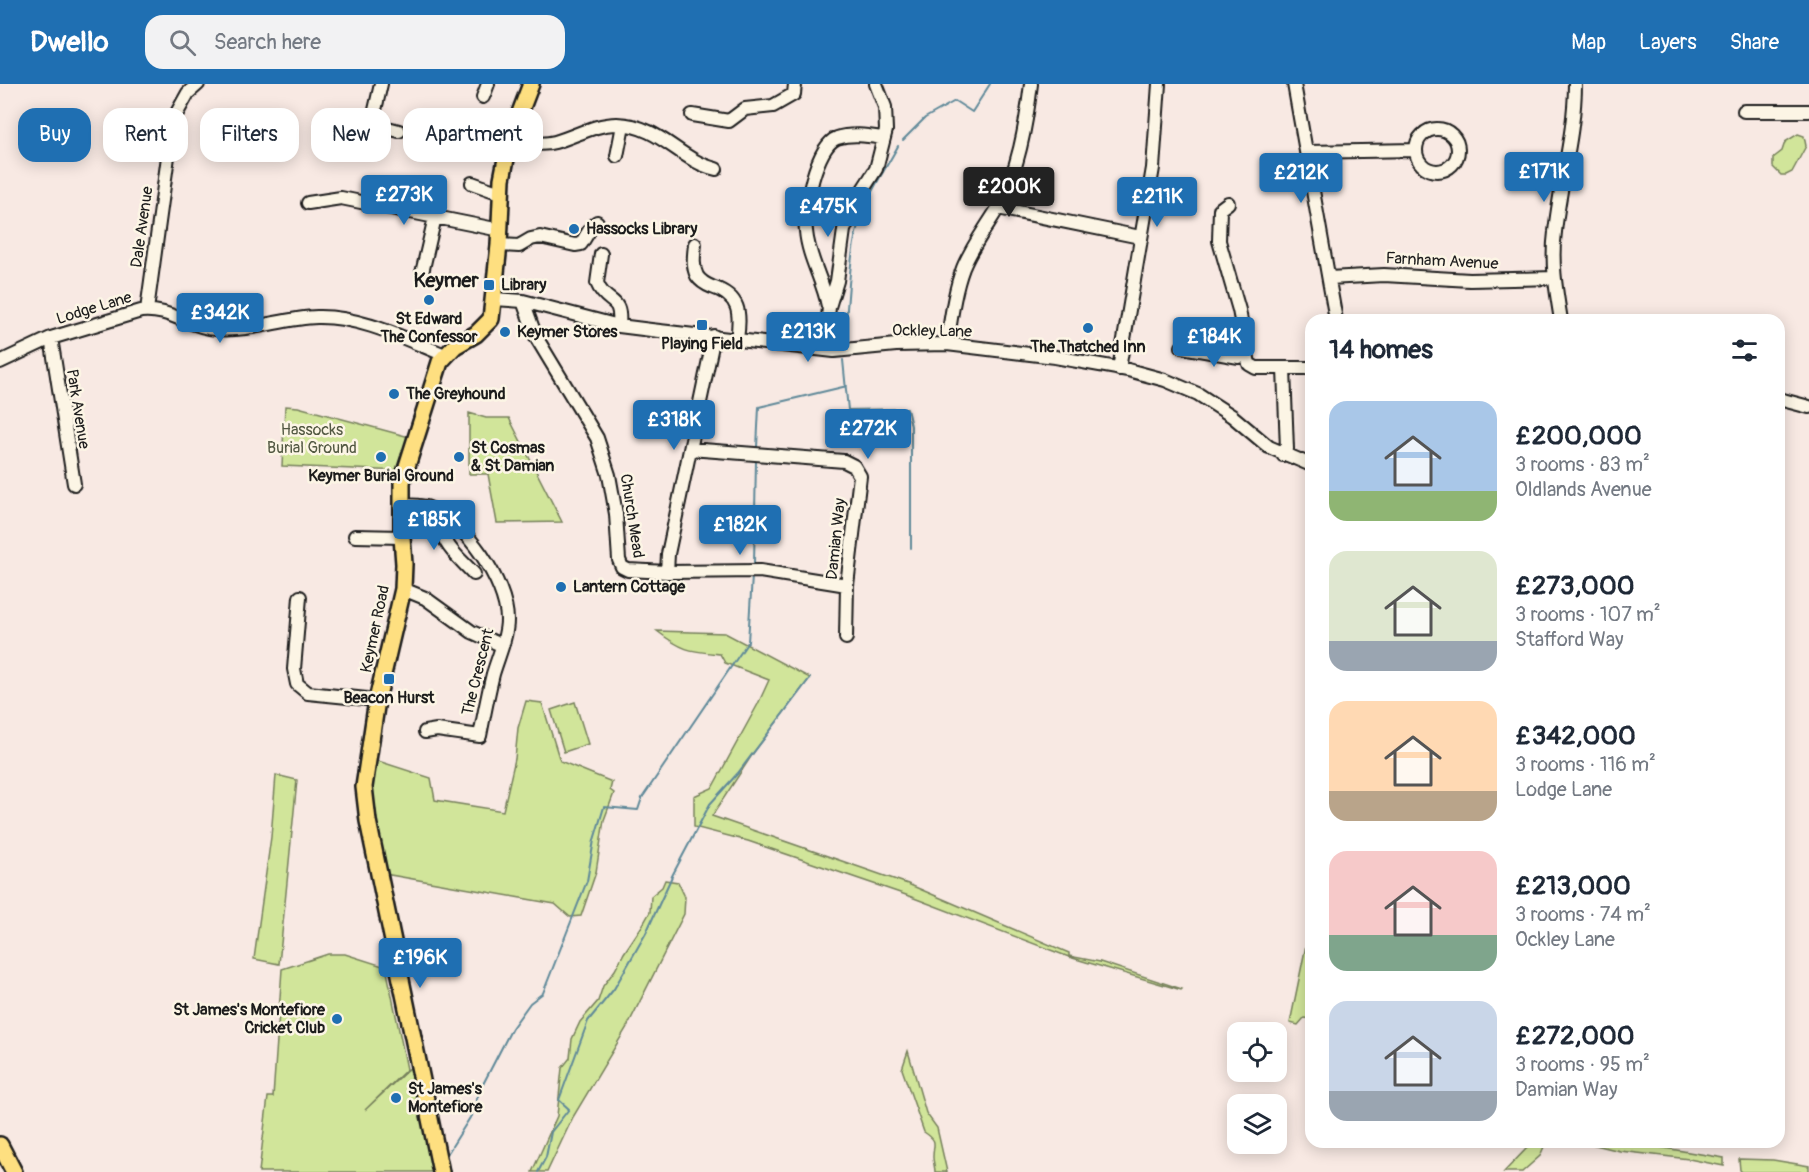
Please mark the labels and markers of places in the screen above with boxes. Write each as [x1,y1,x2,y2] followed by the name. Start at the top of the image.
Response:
[1502,152,1586,203] pin: £171K
[1259,153,1343,204] pin: £212K
[967,167,1051,218] pin: £200K
[362,175,446,226] pin: £273K
[1115,177,1199,228] pin: £211K
[786,187,870,238] pin: £475K
[586,219,697,239] place label: Hassocks Library
[567,222,581,236] marker: Hassocks Library
[501,275,547,295] place label: Library
[482,278,496,292] marker: Library
[178,293,262,344] pin: £342K
[422,293,436,307] marker: St Edward The Confessor
[379,309,478,347] place label: St Edward The Confessor
[766,312,850,363] pin: £213K
[1172,317,1256,368] pin: £184K
[695,318,709,332] marker: Playing Field
[1081,321,1095,335] marker: The Thatched Inn
[517,322,618,342] place label: Keymer Stores
[498,325,512,339] marker: Keymer Stores
[661,334,743,354] place label: Playing Field
[1030,337,1146,357] place label: The Thatched Inn
[405,384,506,404] place label: The Greyhound
[387,387,401,401] marker: The Greyhound
[632,400,716,451] pin: £318K
[826,409,910,460] pin: £272K
[471,438,554,476] place label: St Cosmas & St Damian
[374,450,388,464] marker: Keymer Burial Ground
[452,450,466,464] marker: St Cosmas & St Damian
[308,466,454,486] place label: Keymer Burial Ground
[392,500,476,551] pin: £185K
[698,505,782,556] pin: £182K
[573,577,686,597] place label: Lantern Cottage
[554,580,568,594] marker: Lantern Cottage
[382,672,396,686] marker: Beacon Hurst
[344,688,435,708] place label: Beacon Hurst
[378,938,462,989] pin: £196K
[173,1000,326,1038] place label: St James's Montefiore Cricket Club
[330,1012,344,1026] marker: St James's Montefiore Cricket Club
[408,1079,484,1117] place label: St James's Montefiore
[389,1091,403,1105] marker: St James's Montefiore

